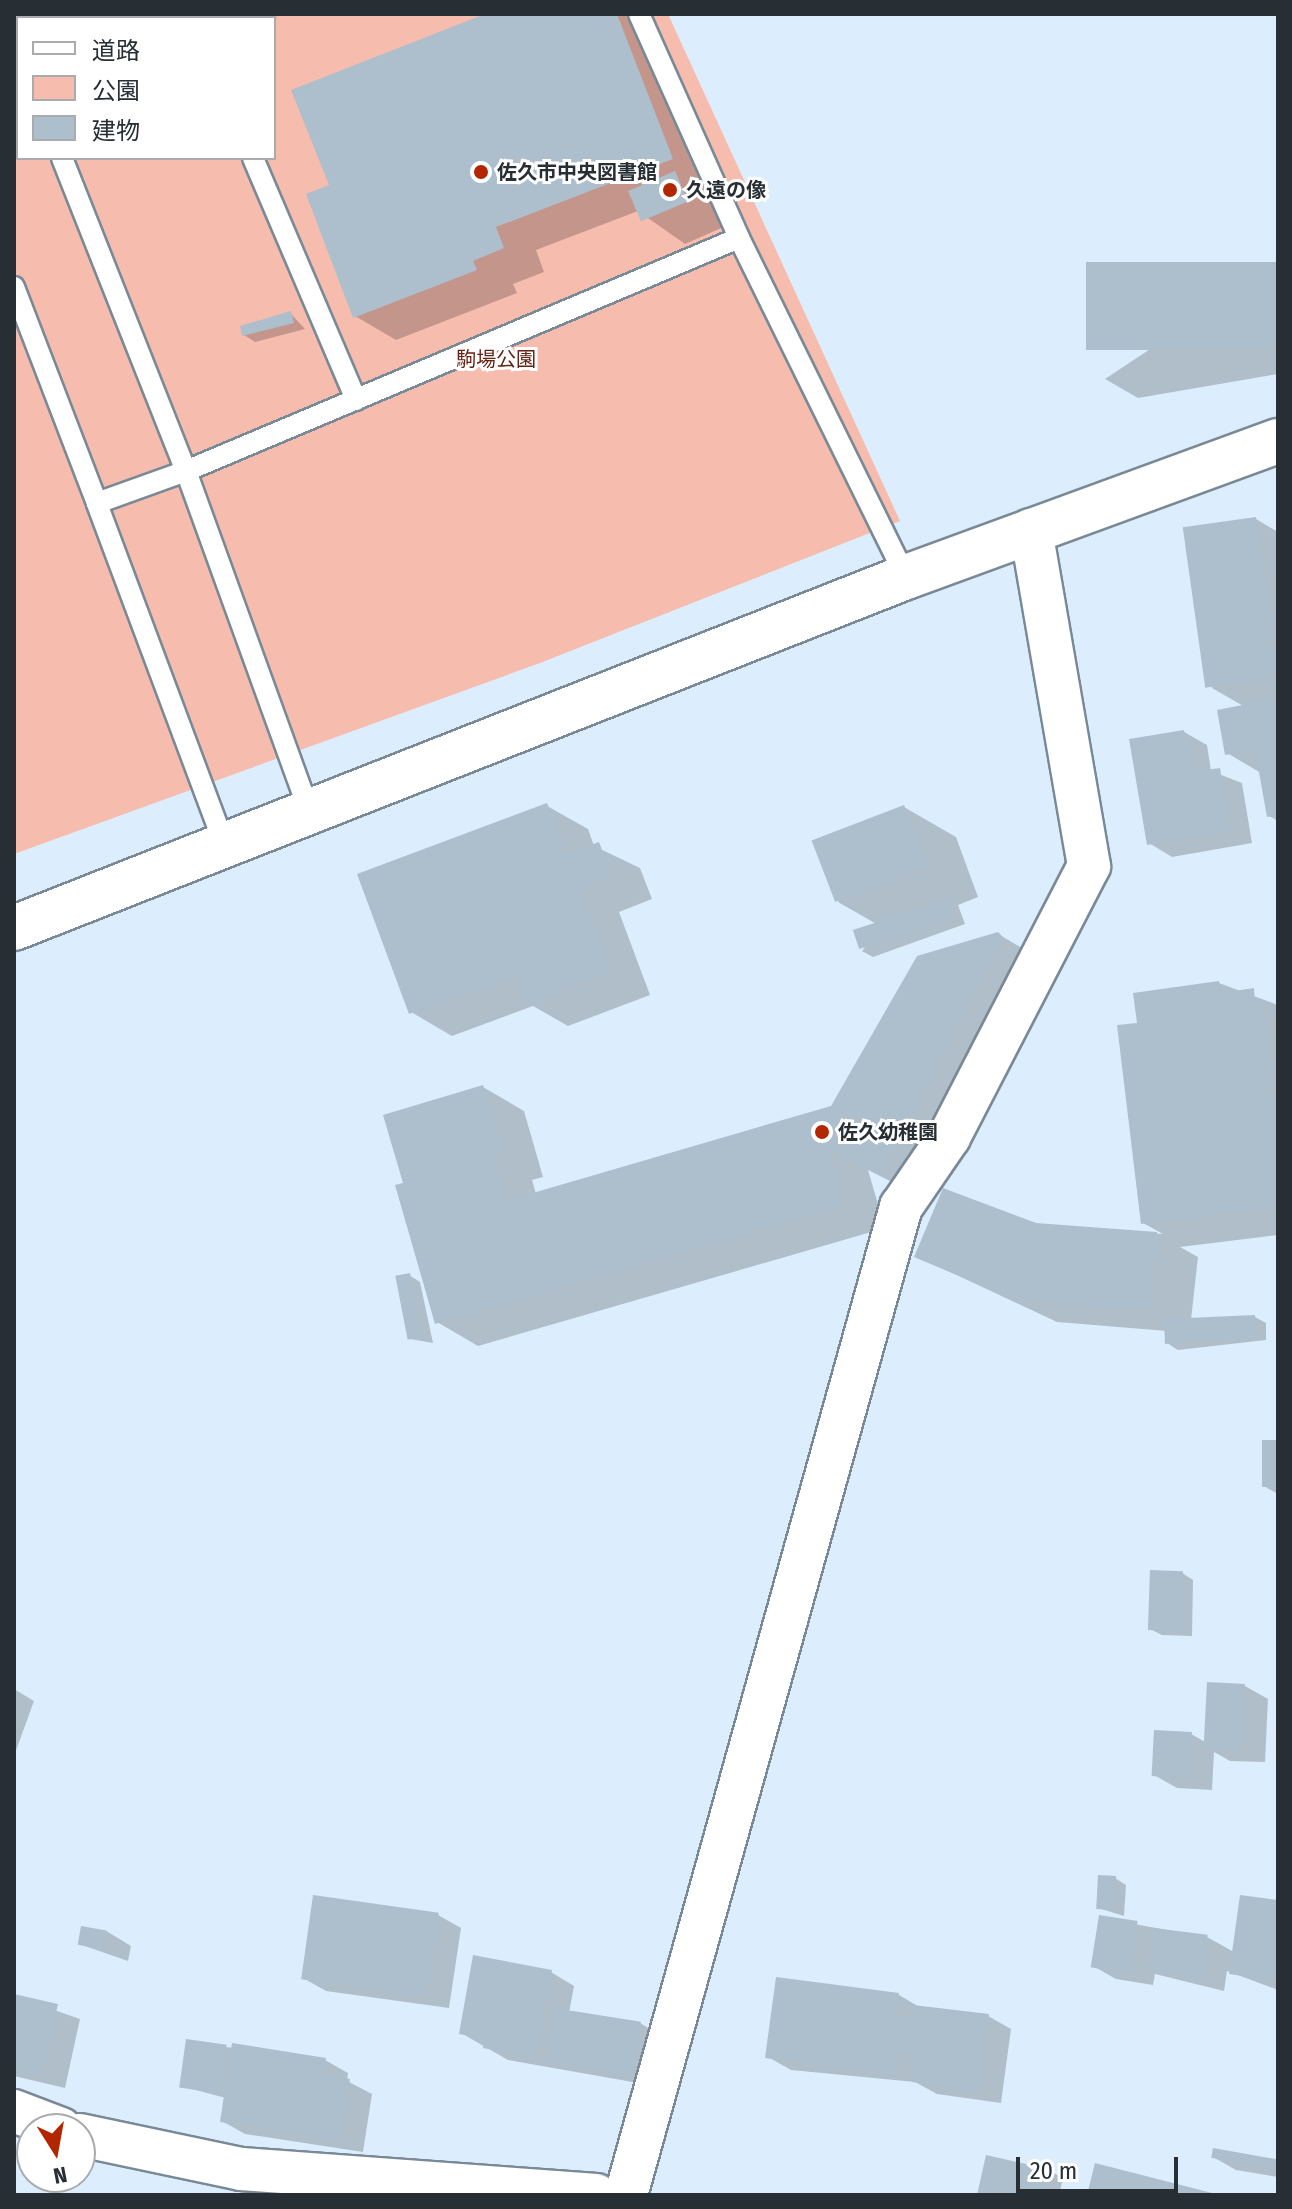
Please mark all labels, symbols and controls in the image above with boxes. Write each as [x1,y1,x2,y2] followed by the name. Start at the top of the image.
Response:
[16,16,276,160] legend
[92,37,140,65] text: 道路
[92,77,140,105] text: 公園
[92,117,140,145] text: 建物
[497,160,657,184] place label: 佐久市中央図書館
[472,163,490,181] marker: 佐久市中央図書館
[686,178,766,202] place label: 久遠の像
[661,181,679,199] marker: 久遠の像
[456,347,536,371] park label: 駒場公園
[838,1120,938,1144] place label: 佐久幼稚園
[813,1123,831,1141] marker: 佐久幼稚園
[16,2113,96,2193] north arrow
[1020,2141,1182,2191] scale bar
[1030,2157,1077,2185] text: 20 m
[51,2161,69,2190] text: N

